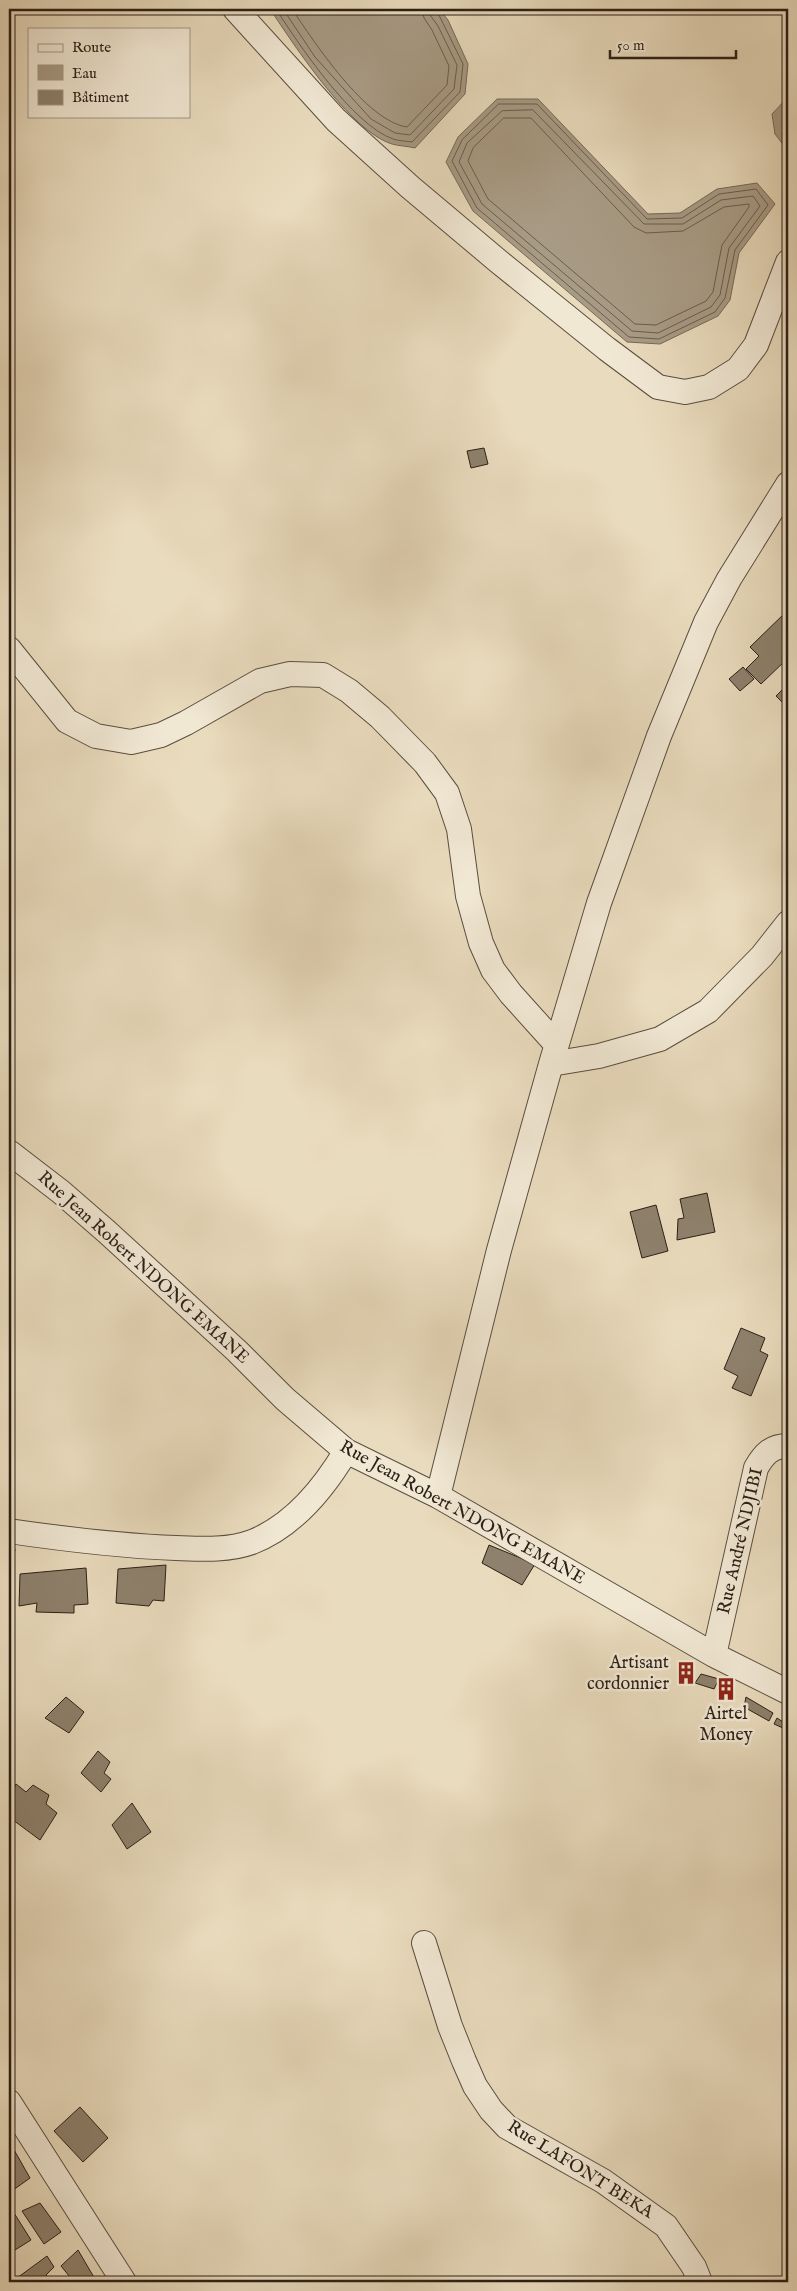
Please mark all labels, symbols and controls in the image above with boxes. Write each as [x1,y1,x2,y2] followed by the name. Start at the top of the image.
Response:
[28,28,190,118] legend
[610,28,736,60] scale bar
[617,36,645,55] text: 50 m
[72,38,111,57] text: Route
[72,64,97,83] text: Eau
[72,88,129,107] text: Bâtiment
[32,1167,254,1369] street label: Rue Jean Robert NDONG EMANE
[335,1436,589,1590] street label: Rue Jean Robert NDONG EMANE
[713,1465,769,1617] street label: Rue André NDJIBI
[587,1652,669,1696] place label: Artisant cordonnier
[673,1660,699,1686] building icon: Artisant cordonnier
[713,1676,739,1702] building icon: Airtel Money
[699,1703,753,1747] place label: Airtel Money
[503,2116,658,2225] street label: Rue LAFONT BEKA

